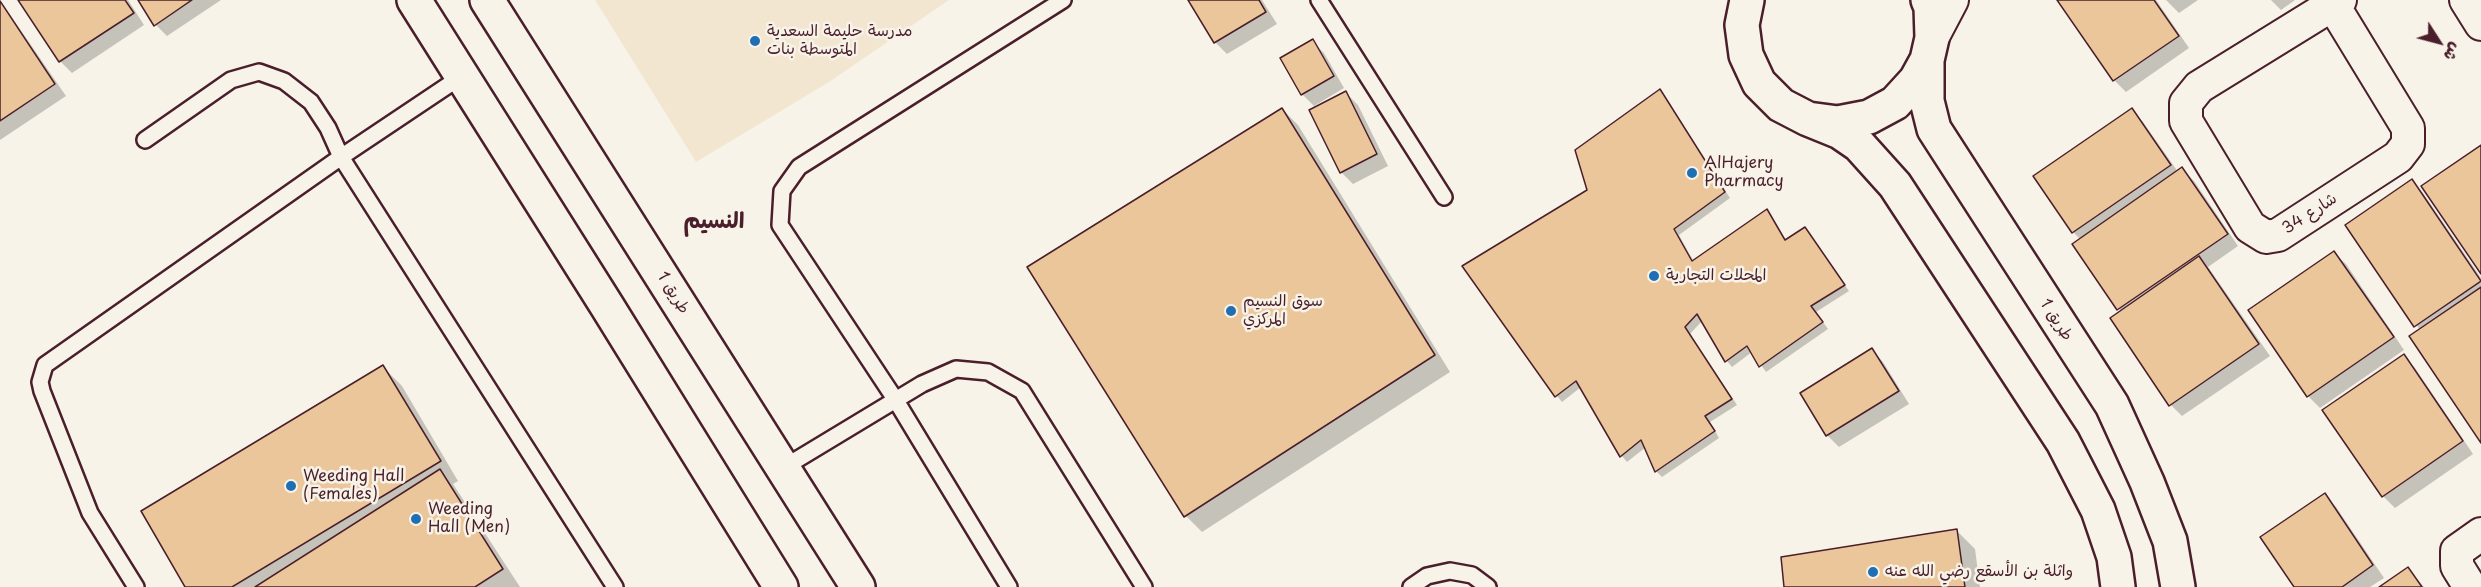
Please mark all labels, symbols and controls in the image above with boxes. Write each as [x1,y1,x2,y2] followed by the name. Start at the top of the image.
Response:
[2409,12,2469,72] north arrow
[767,22,913,60] place label: مدرسة حليمة السعدية المتوسطة بنات
[748,34,762,48] marker: مدرسة حليمة السعدية المتوسطة بنات
[2439,38,2468,67] text: ش
[1704,154,1784,192] place label: AlHajery Pharmacy
[1685,166,1699,180] marker: AlHajery Pharmacy
[2279,189,2341,239] street label: شارع 34
[684,209,744,235] district label: النسيم
[1666,266,1767,286] place label: المحلات التجارية
[653,268,693,318] street label: طريق 1
[1647,269,1661,283] marker: المحلات التجارية
[1243,292,1323,330] place label: سوق النسيم المركزي
[2035,295,2077,345] street label: طريق 1
[1224,304,1238,318] marker: سوق النسيم المركزي
[303,467,404,505] place label: Weeding Hall (Females)
[284,479,298,493] marker: Weeding Hall (Females)
[428,500,510,538] place label: Weeding Hall (Men)
[409,512,423,526] marker: Weeding Hall (Men)
[1885,562,2073,582] place label: واثلة بن الأسقع رضي الله عنه
[1866,565,1880,579] marker: واثلة بن الأسقع رضي الله عنه

